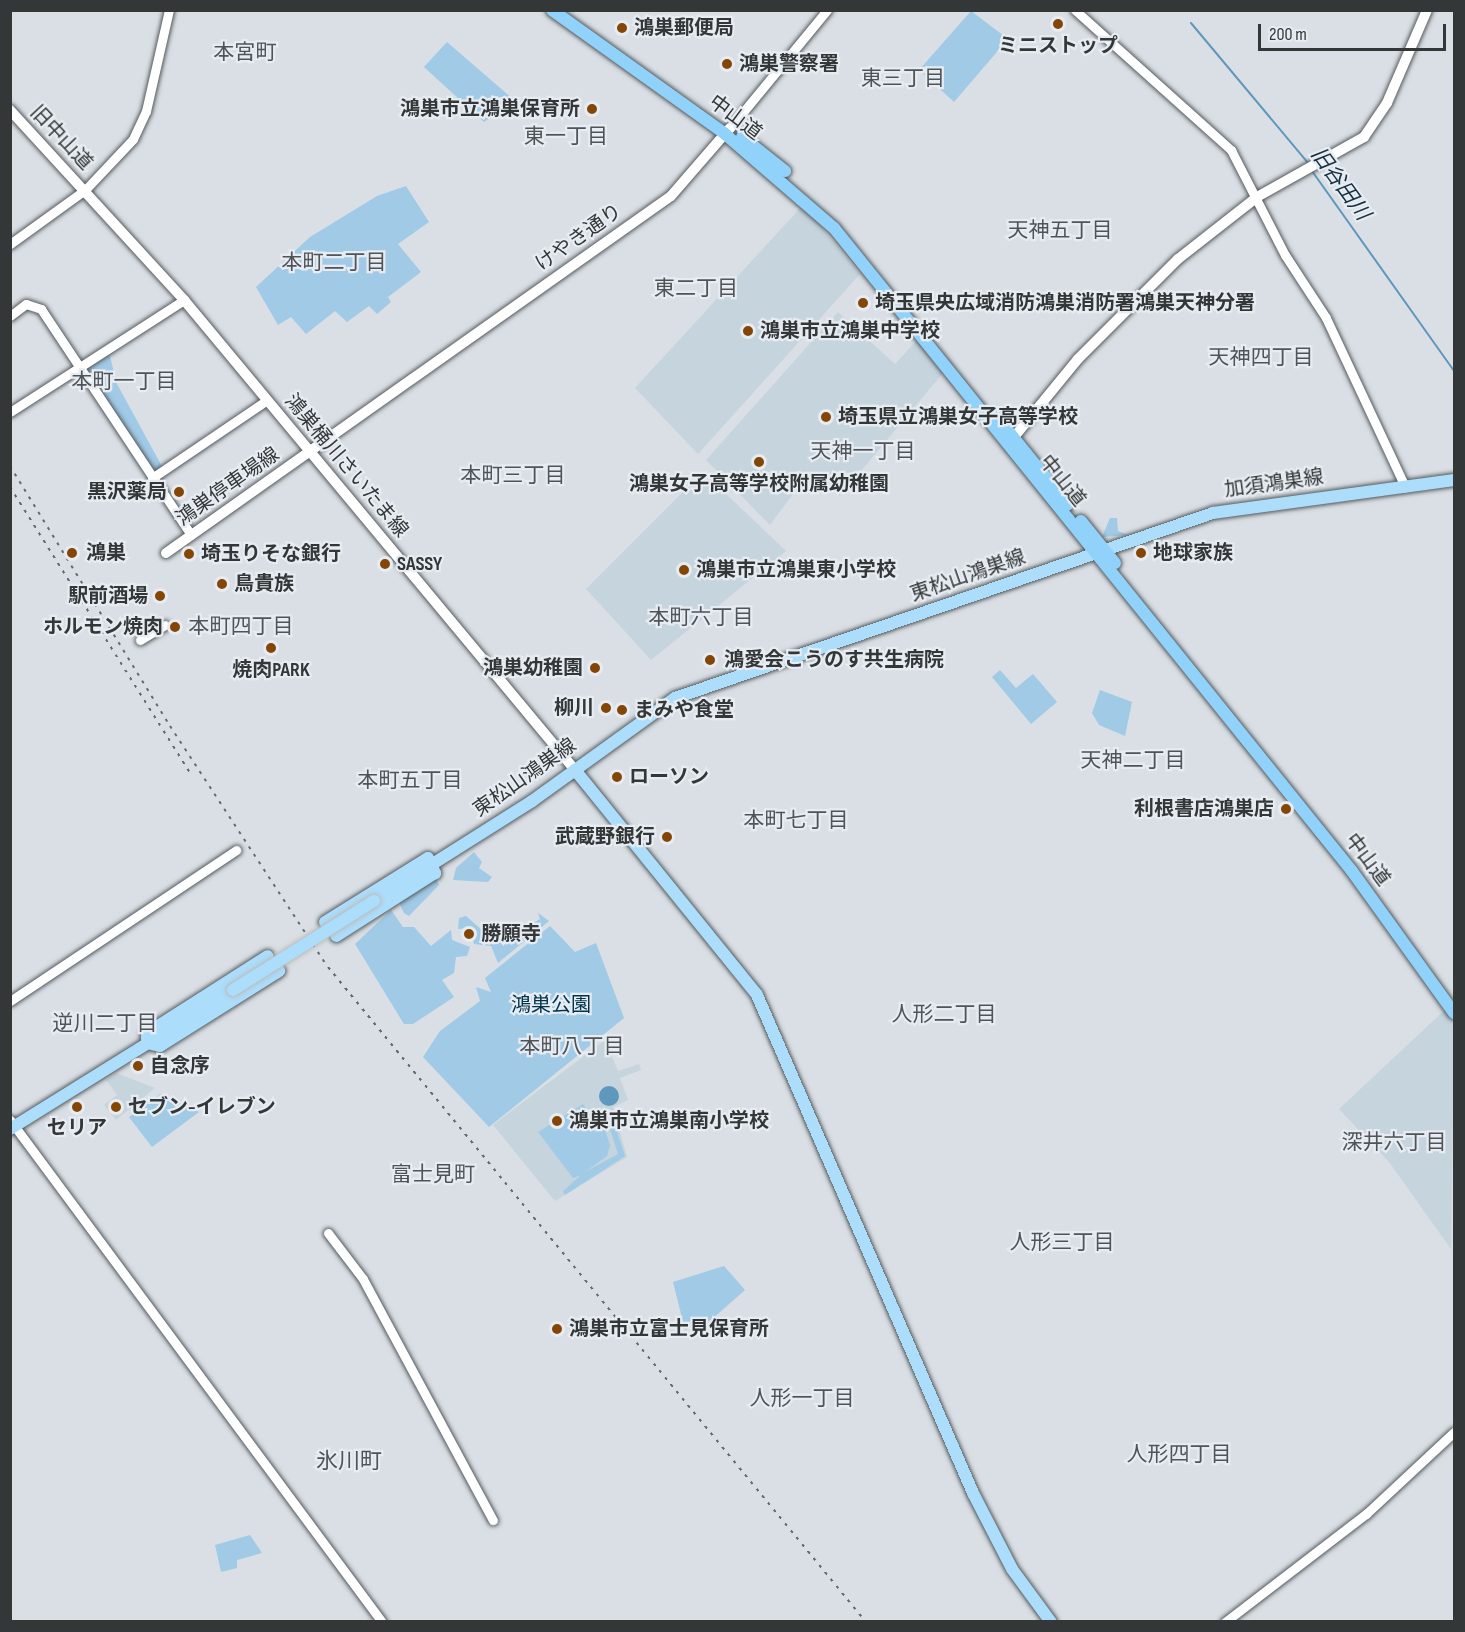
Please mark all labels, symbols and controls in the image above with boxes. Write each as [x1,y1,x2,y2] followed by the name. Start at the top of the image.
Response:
[1261,12,1448,50] scale bar
[634,16,734,40] place label: 鴻巣郵便局
[1051,17,1065,31] marker: ミニストップ
[615,21,629,35] marker: 鴻巣郵便局
[1269,24,1307,45] text: 200 m
[998,34,1118,58] place label: ミニストップ
[214,40,276,66] district label: 本宮町
[739,52,839,76] place label: 鴻巣警察署
[720,57,734,71] marker: 鴻巣警察署
[861,66,945,92] district label: 東三丁目
[704,90,766,146] street label: 中山道
[400,97,580,121] place label: 鴻巣市立鴻巣保育所
[25,101,97,175] street label: 旧中山道
[585,102,599,116] marker: 鴻巣市立鴻巣保育所
[524,124,608,150] district label: 東一丁目
[1305,143,1375,225] water label: 旧谷田川
[531,199,627,277] street label: けやき通り
[1008,218,1112,244] district label: 天神五丁目
[282,250,386,276] district label: 本町二丁目
[654,276,738,302] district label: 東二丁目
[875,291,1255,315] place label: 埼玉県央広域消防鴻巣消防署鴻巣天神分署
[856,296,870,310] marker: 埼玉県央広域消防鴻巣消防署鴻巣天神分署
[760,319,940,343] place label: 鴻巣市立鴻巣中学校
[741,324,755,338] marker: 鴻巣市立鴻巣中学校
[1209,345,1313,371] district label: 天神四丁目
[72,369,176,395] district label: 本町一丁目
[279,389,413,543] street label: 鴻巣桶川さいたま線
[838,405,1078,429] place label: 埼玉県立鴻巣女子高等学校
[819,410,833,424] marker: 埼玉県立鴻巣女子高等学校
[811,439,915,465] district label: 天神一丁目
[172,443,284,531] street label: 鴻巣停車場線
[1034,450,1090,512] street label: 中山道
[752,455,766,469] marker: 鴻巣女子高等学校附属幼稚園
[461,463,565,489] district label: 本町三丁目
[1223,465,1325,503] street label: 加須鴻巣線
[629,472,889,496] place label: 鴻巣女子高等学校附属幼稚園
[87,480,167,504] place label: 黒沢薬局
[172,485,186,499] marker: 黒沢薬局
[86,541,126,565] place label: 鴻巣
[1153,541,1233,565] place label: 地球家族
[201,542,341,566] place label: 埼玉りそな銀行
[63,544,81,562] marker: 鴻巣
[907,545,1029,607] street label: 東松山鴻巣線
[1134,546,1148,560] marker: 地球家族
[182,547,196,561] marker: 埼玉りそな銀行
[397,552,442,576] place label: SASSY
[378,557,392,571] marker: SASSY
[696,558,896,582] place label: 鴻巣市立鴻巣東小学校
[677,563,691,577] marker: 鴻巣市立鴻巣東小学校
[234,572,294,596] place label: 鳥貴族
[215,577,229,591] marker: 鳥貴族
[68,584,148,608] place label: 駅前酒場
[153,589,167,603] marker: 駅前酒場
[649,605,753,631] district label: 本町六丁目
[189,614,293,640] district label: 本町四丁目
[43,615,163,639] place label: ホルモン焼肉
[168,620,182,634] marker: ホルモン焼肉
[264,641,278,655] marker: 焼肉PARK
[724,648,944,672] place label: 鴻愛会こうのす共生病院
[701,651,719,669] marker: 鴻愛会こうのす共生病院
[483,656,583,680] place label: 鴻巣幼稚園
[232,658,310,682] place label: 焼肉PARK
[588,661,602,675] marker: 鴻巣幼稚園
[554,696,594,720] place label: 柳川
[634,698,734,722] place label: まみや食堂
[599,701,613,715] marker: 柳川
[615,703,629,717] marker: まみや食堂
[469,734,581,822] street label: 東松山鴻巣線
[1081,748,1185,774] district label: 天神二丁目
[629,765,709,789] place label: ローソン
[358,768,462,794] district label: 本町五丁目
[610,770,624,784] marker: ローソン
[1134,797,1274,821] place label: 利根書店鴻巣店
[1279,802,1293,816] marker: 利根書店鴻巣店
[744,808,848,834] district label: 本町七丁目
[555,825,655,849] place label: 武蔵野銀行
[1339,829,1395,891] street label: 中山道
[660,830,674,844] marker: 武蔵野銀行
[481,922,541,946] place label: 勝願寺
[462,927,476,941] marker: 勝願寺
[511,993,591,1017] park label: 鴻巣公園
[892,1002,996,1028] district label: 人形二丁目
[53,1011,157,1037] district label: 逆川二丁目
[520,1034,624,1060] district label: 本町八丁目
[150,1054,210,1078] place label: 自念序
[131,1059,145,1073] marker: 自念序
[128,1095,276,1119] place label: セブン-イレブン
[70,1100,84,1114] marker: セリア
[109,1100,123,1114] marker: セブン-イレブン
[569,1109,769,1133] place label: 鴻巣市立鴻巣南小学校
[550,1114,564,1128] marker: 鴻巣市立鴻巣南小学校
[47,1116,107,1140] place label: セリア
[1342,1130,1446,1156] district label: 深井六丁目
[391,1162,475,1188] district label: 富士見町
[1010,1230,1114,1256] district label: 人形三丁目
[569,1317,769,1341] place label: 鴻巣市立富士見保育所
[550,1322,564,1336] marker: 鴻巣市立富士見保育所
[750,1386,854,1412] district label: 人形一丁目
[1127,1442,1231,1468] district label: 人形四丁目
[316,1449,382,1475] district label: 氷川町

